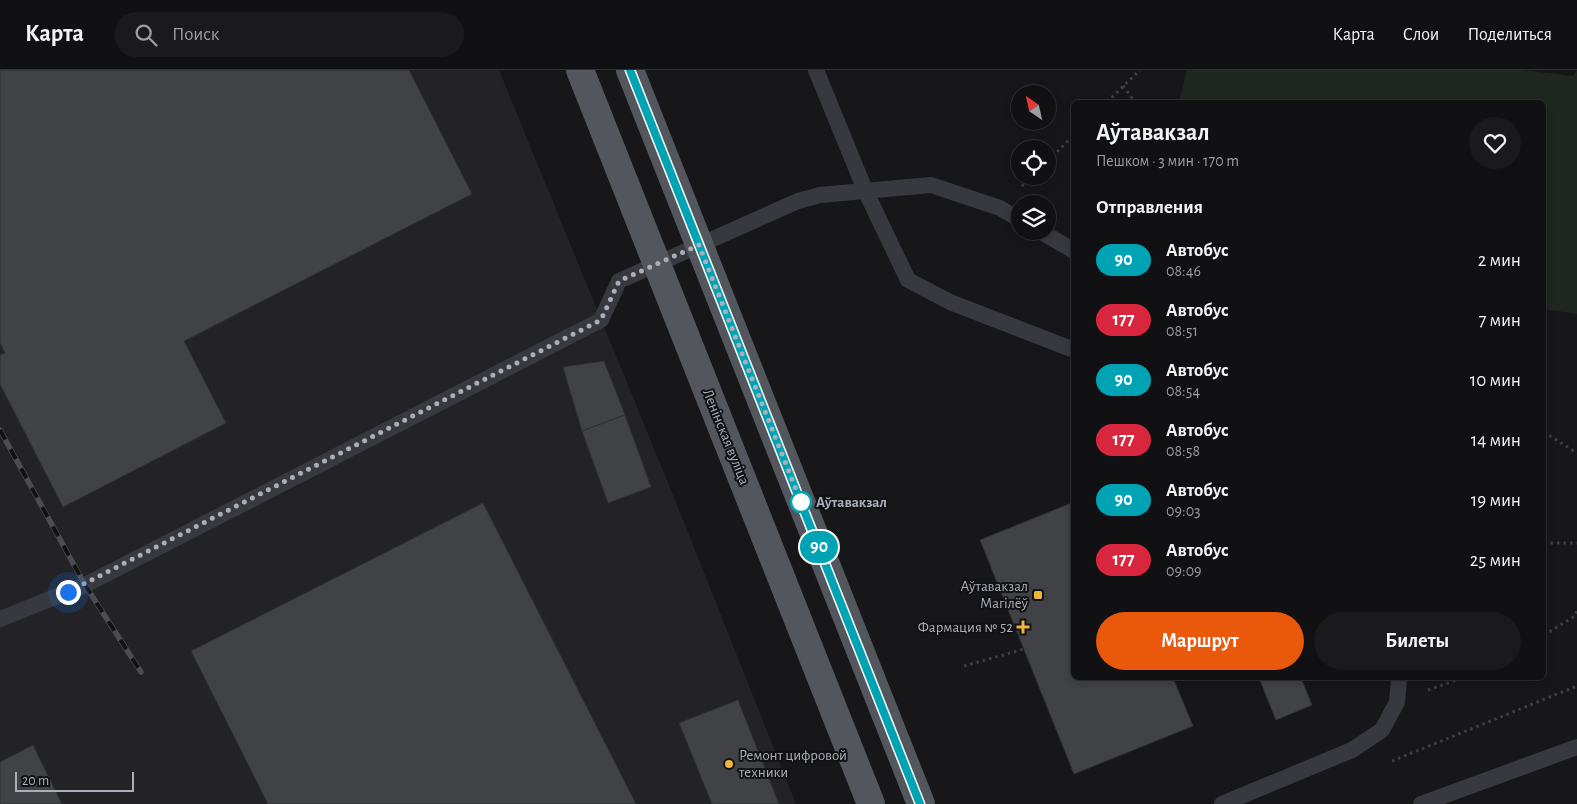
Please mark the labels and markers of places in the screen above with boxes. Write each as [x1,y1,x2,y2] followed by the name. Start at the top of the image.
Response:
[790,491,812,513] marker: Аўтавакзал
[816,495,887,510] place label: Аўтавакзал
[961,579,1029,611] place label: Аўтавакзал Магілёў
[1032,589,1044,601] marker: Аўтавакзал Магілёў
[918,620,1013,635] place label: Фармация № 52
[1017,621,1029,633] marker: Фармация № 52
[738,748,847,780] place label: Ремонт цифровой техники
[723,758,735,770] marker: Ремонт цифровой техники

